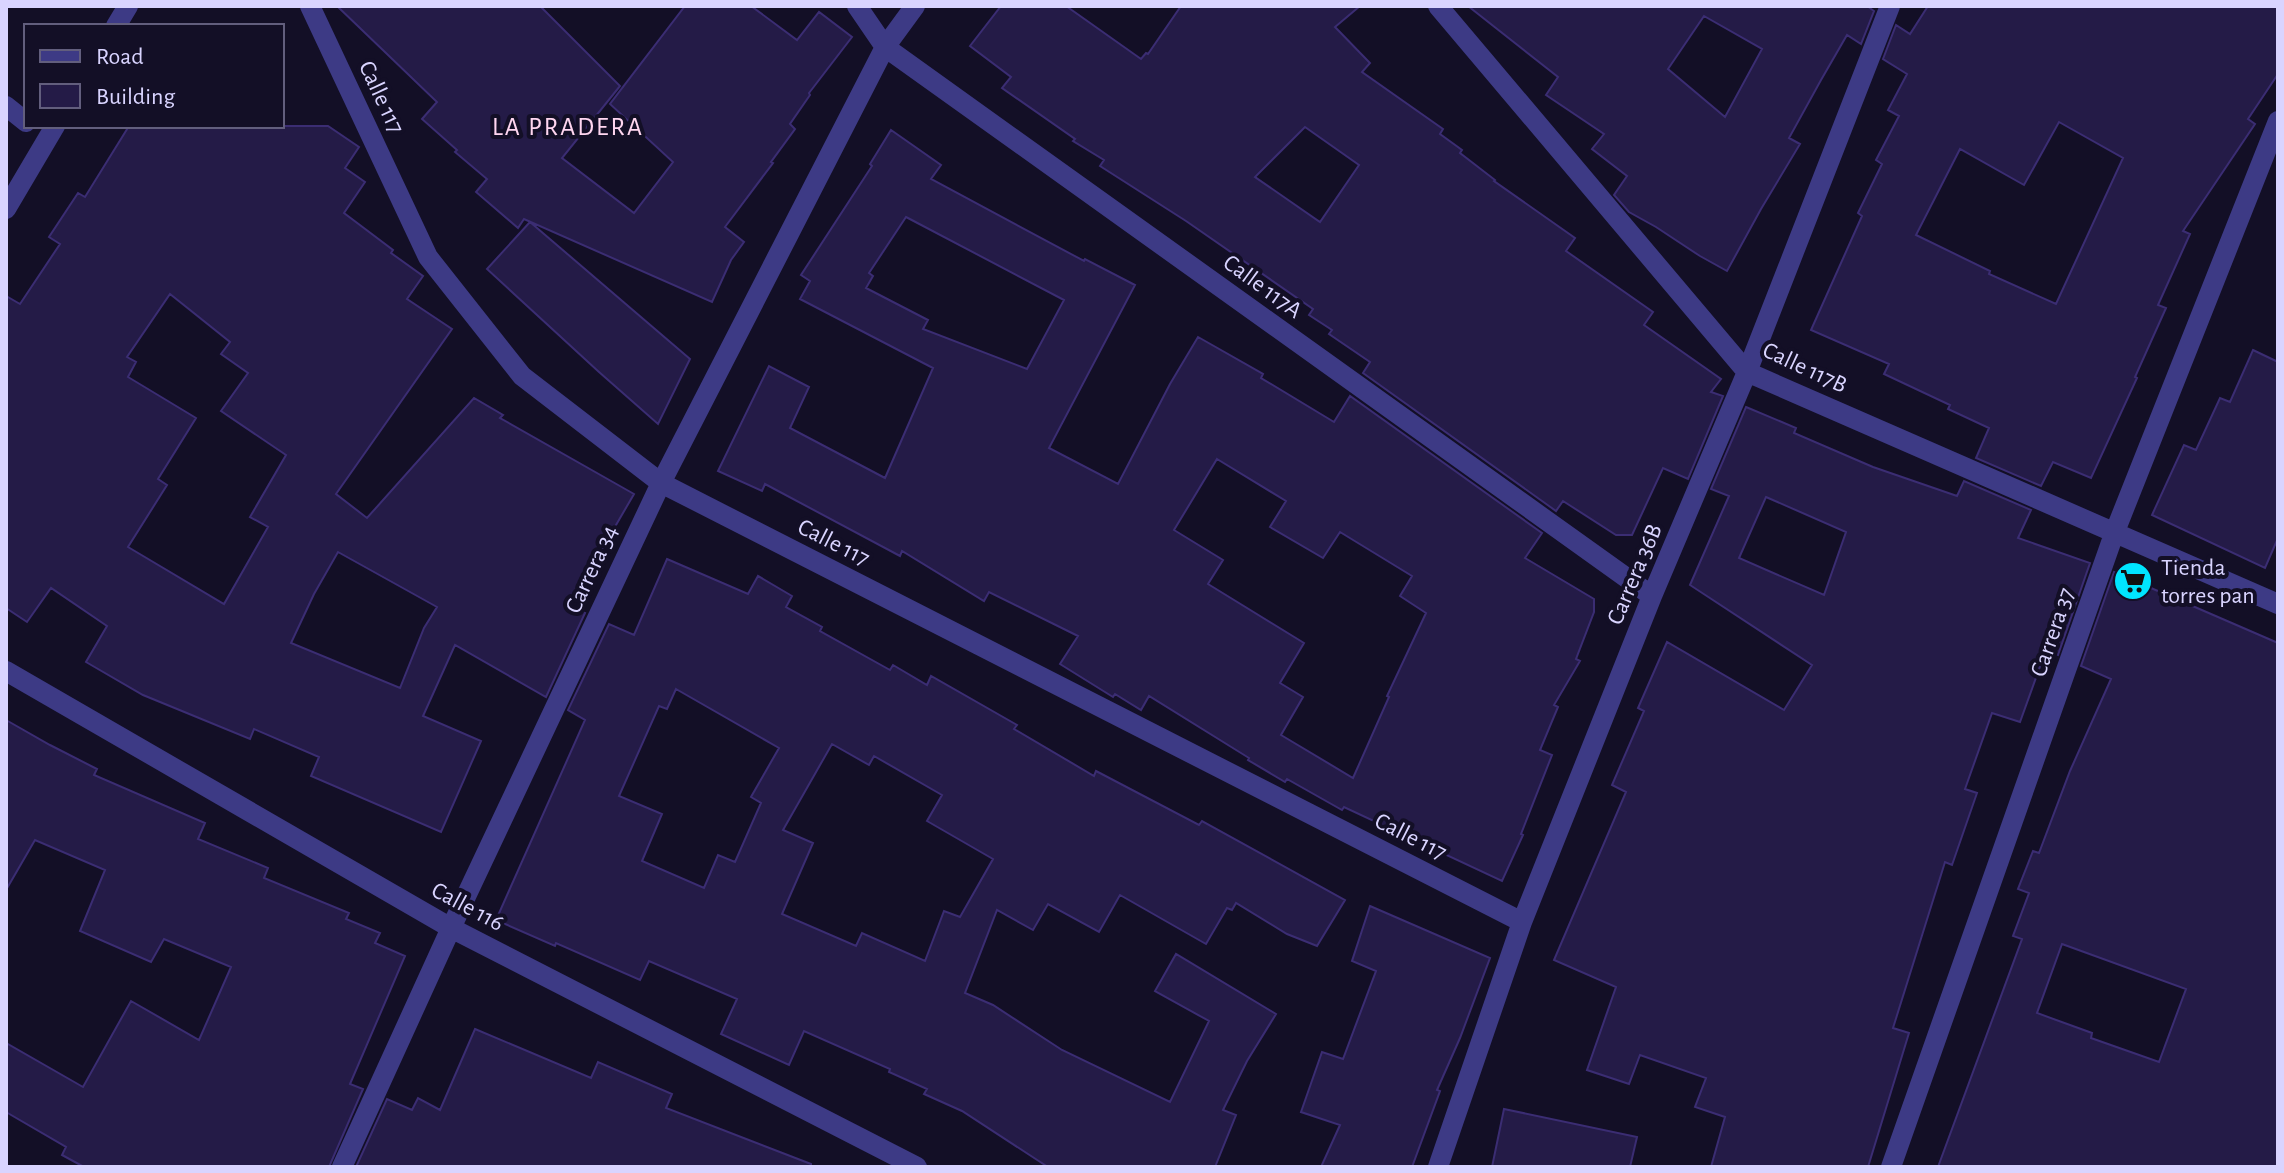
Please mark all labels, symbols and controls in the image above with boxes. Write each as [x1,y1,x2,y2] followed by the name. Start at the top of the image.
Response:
[24,24,284,128] legend
[96,45,144,69] text: Road
[354,57,408,137] street label: Calle 117
[96,85,175,109] text: Building
[492,114,644,140] district label: LA PRADERA
[1219,250,1306,323] street label: Calle 117A
[1759,338,1850,398] street label: Calle 117B
[794,515,873,571] street label: Calle 117
[1603,521,1667,628] street label: Carrera 36B
[561,522,623,617] street label: Carrera 34
[2161,556,2255,608] place label: Tienda torres pan
[2112,560,2154,602] supermarket icon: Tienda torres pan
[2027,585,2079,680] street label: Carrera 37
[1371,809,1450,865] street label: Calle 117
[427,878,508,936] street label: Calle 116

